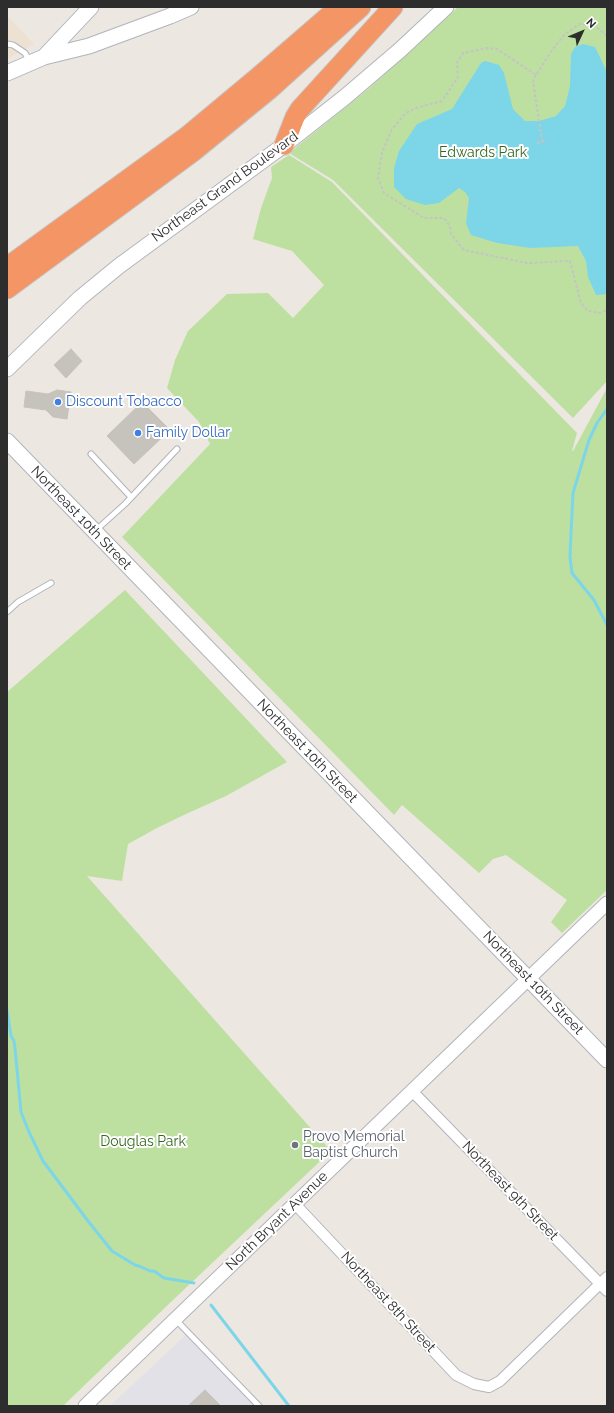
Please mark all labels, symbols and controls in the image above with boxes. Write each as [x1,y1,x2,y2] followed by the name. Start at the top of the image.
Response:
[562,12,602,52] north arrow
[583,16,599,31] text: N
[149,128,301,246] street label: Northeast Grand Boulevard
[439,145,527,161] park label: Edwards Park
[66,394,182,410] place label: Discount Tobacco
[53,397,63,407] marker: Discount Tobacco
[146,425,230,441] place label: Family Dollar
[133,428,143,438] marker: Family Dollar
[27,463,135,573] street label: Northeast 10th Street
[253,696,361,806] street label: Northeast 10th Street
[479,928,587,1038] street label: Northeast 10th Street
[303,1129,405,1162] place label: Provo Memorial Baptist Church
[100,1134,186,1150] park label: Douglas Park
[458,1138,562,1244] street label: Northeast 9th Street
[290,1140,300,1150] marker: Provo Memorial Baptist Church
[223,1168,331,1274] street label: North Bryant Avenue
[337,1248,439,1356] street label: Northeast 8th Street

